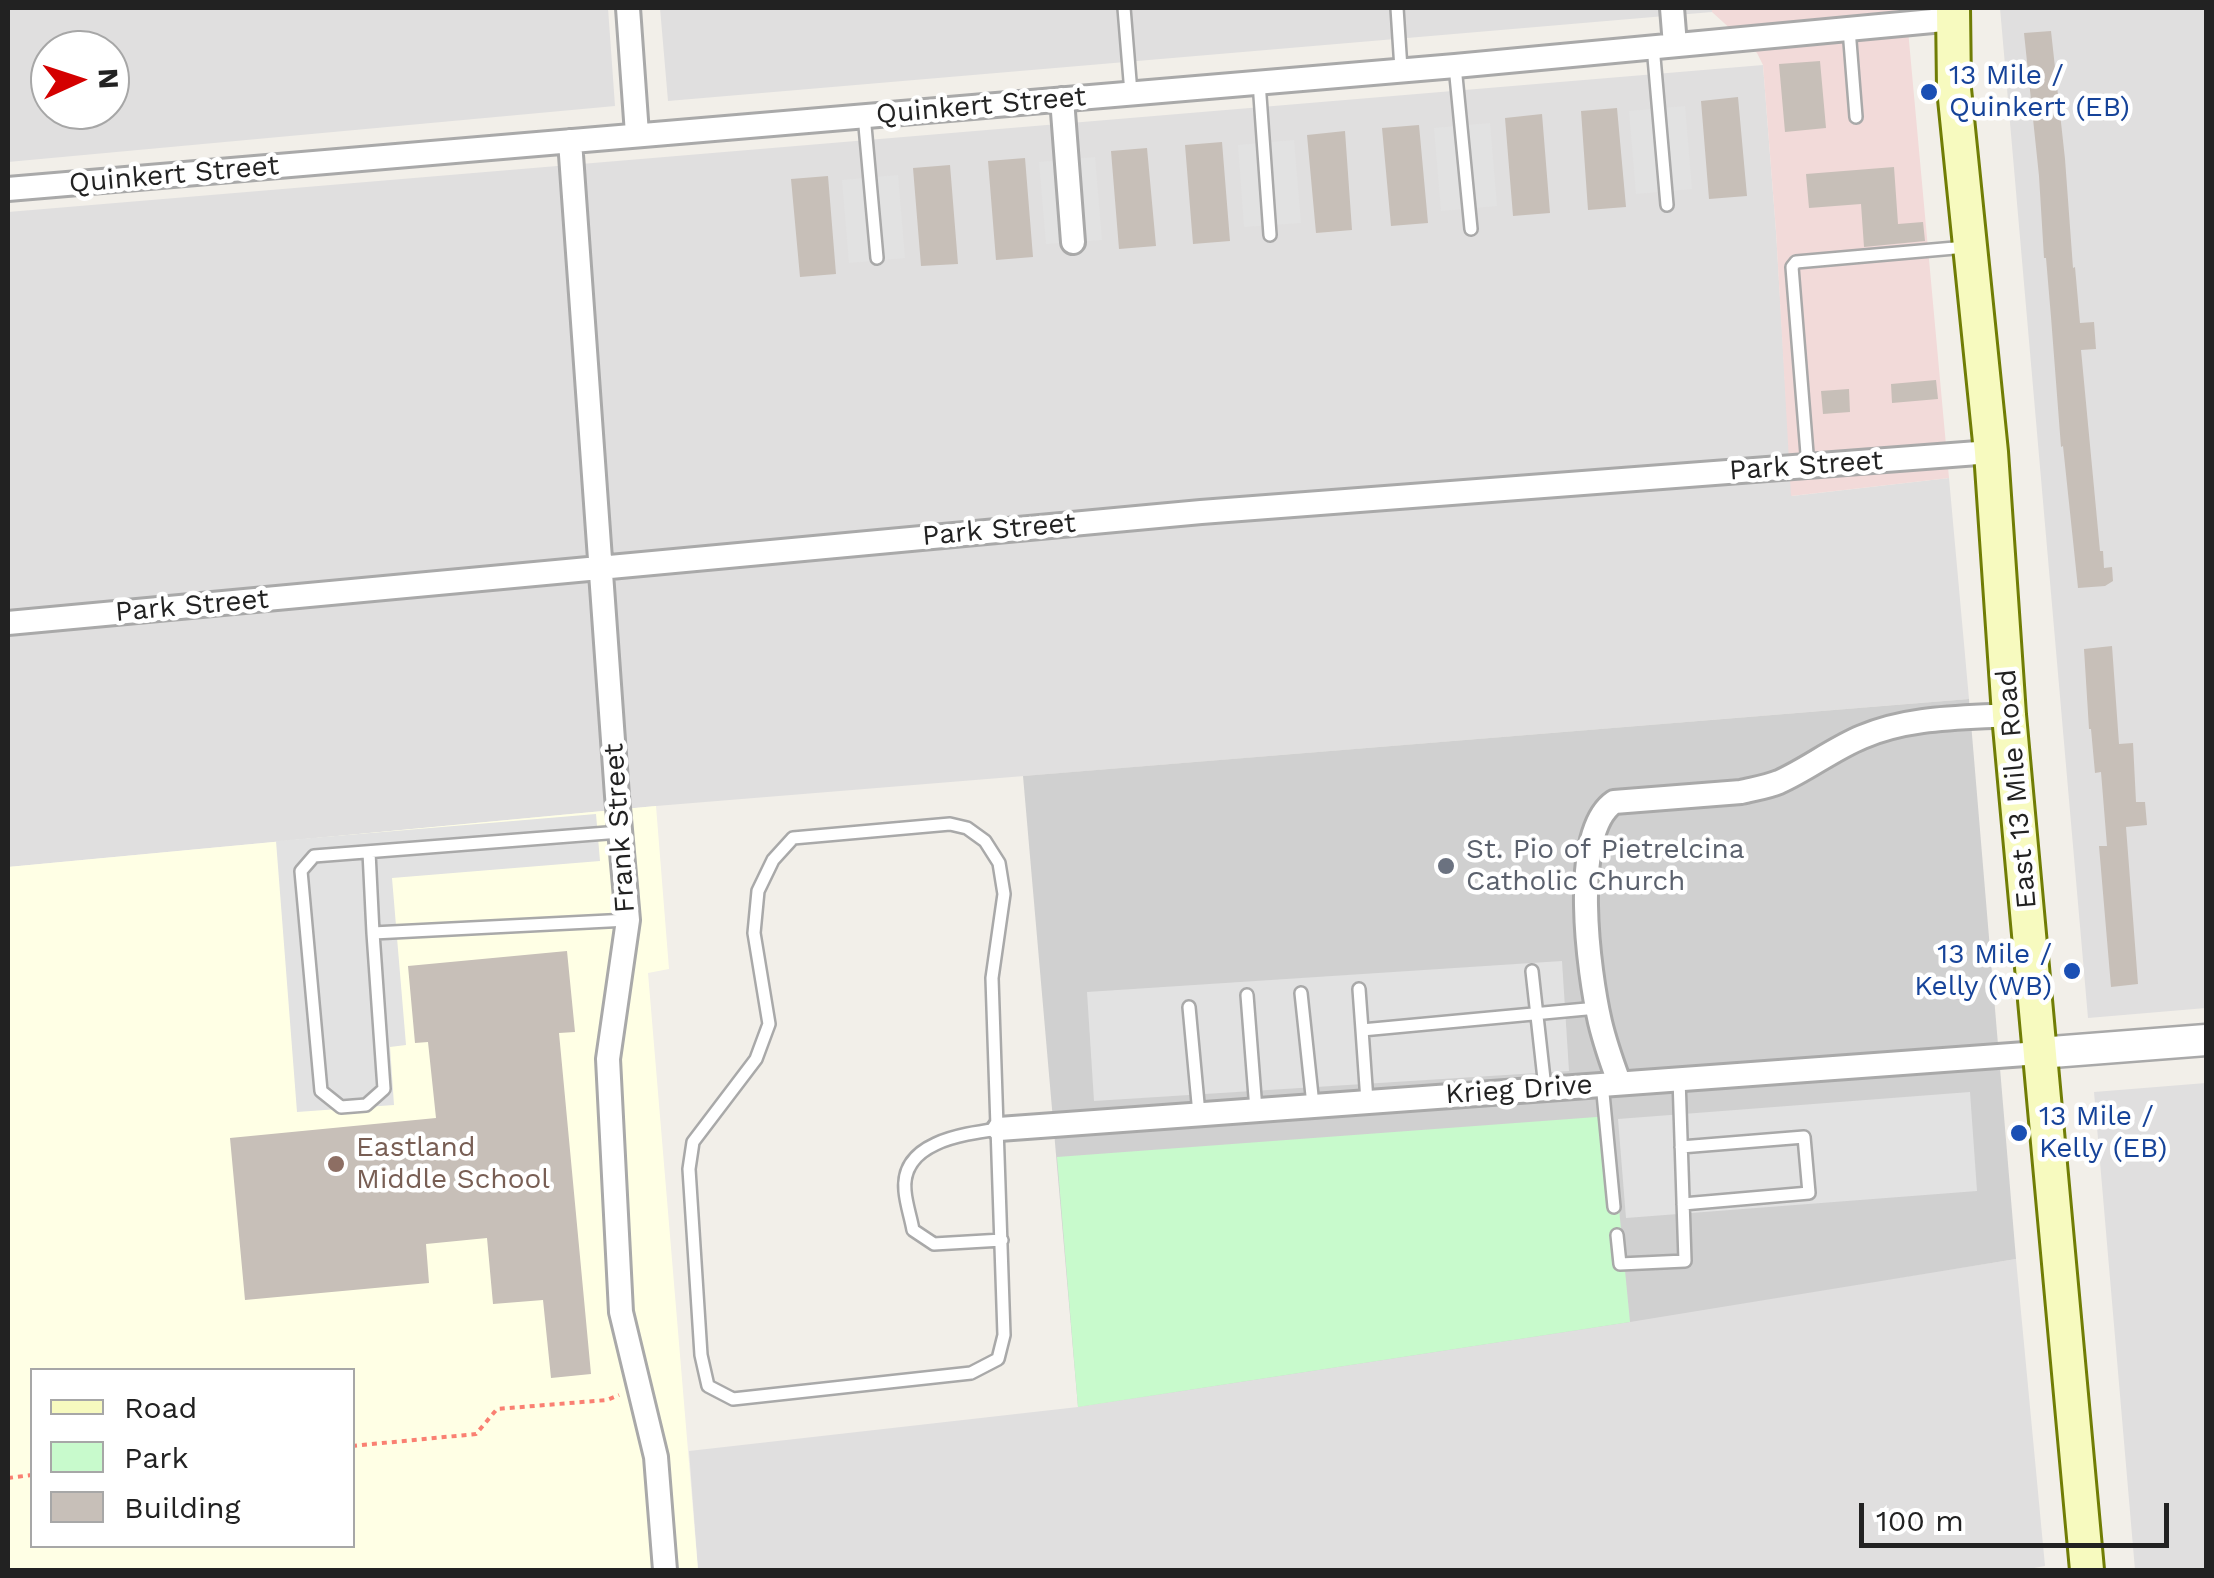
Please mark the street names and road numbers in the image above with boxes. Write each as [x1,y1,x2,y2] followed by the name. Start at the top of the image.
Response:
[875,80,1087,132] street label: Quinkert Street
[68,149,280,201] street label: Quinkert Street
[1728,444,1884,488] street label: Park Street
[921,507,1077,553] street label: Park Street
[114,583,270,629] street label: Park Street
[1990,668,2044,910] street label: East 13 Mile Road
[597,742,643,914] street label: Frank Street
[1444,1068,1594,1112] street label: Krieg Drive

